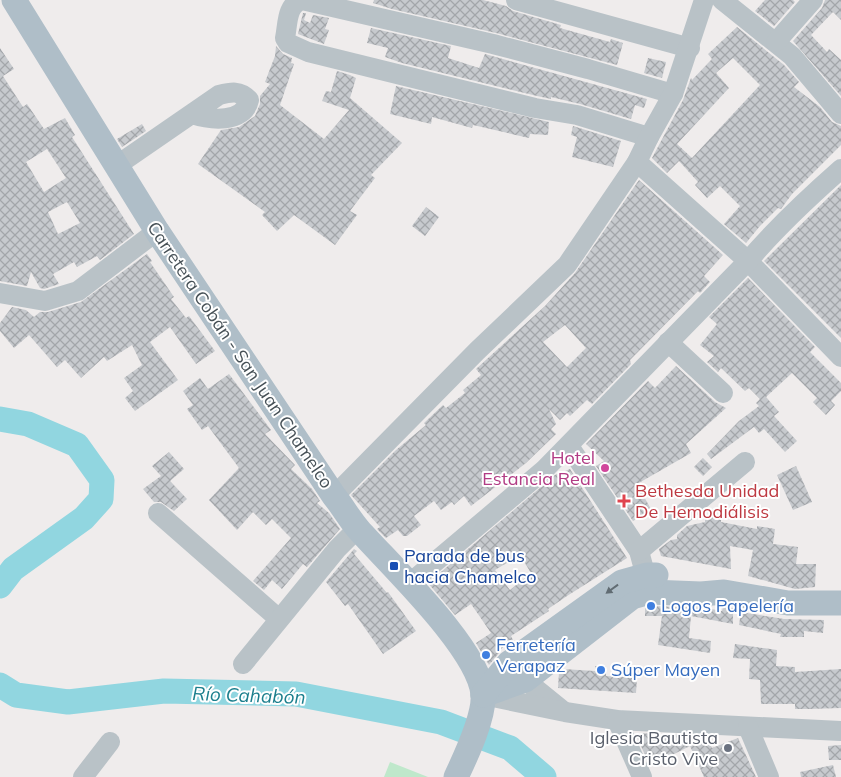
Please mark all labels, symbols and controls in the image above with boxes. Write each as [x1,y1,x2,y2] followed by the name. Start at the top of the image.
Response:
[142,217,339,493] street label: Carretera Cobán - San Juan Chamelco
[482,446,595,490] place label: Hotel Estancia Real
[599,462,611,474] marker: Hotel Estancia Real
[635,479,779,523] place label: Bethesda Unidad De Hemodiálisis
[617,494,631,508] marker: Bethesda Unidad De Hemodiálisis
[404,544,537,588] place label: Parada de bus hacia Chamelco
[388,560,400,572] marker: Parada de bus hacia Chamelco
[605,584,618,594] one-way arrow
[661,594,794,617] place label: Logos Papelería
[645,600,657,612] marker: Logos Papelería
[496,633,576,677] place label: Ferretería Verapaz
[480,649,492,661] marker: Ferretería Verapaz
[611,658,720,681] place label: Súper Mayen
[595,664,607,676] marker: Súper Mayen
[192,681,306,709] water label: Río Cahabón
[590,726,718,770] place label: Iglesia Bautista Cristo Vive
[722,742,734,754] marker: Iglesia Bautista Cristo Vive

